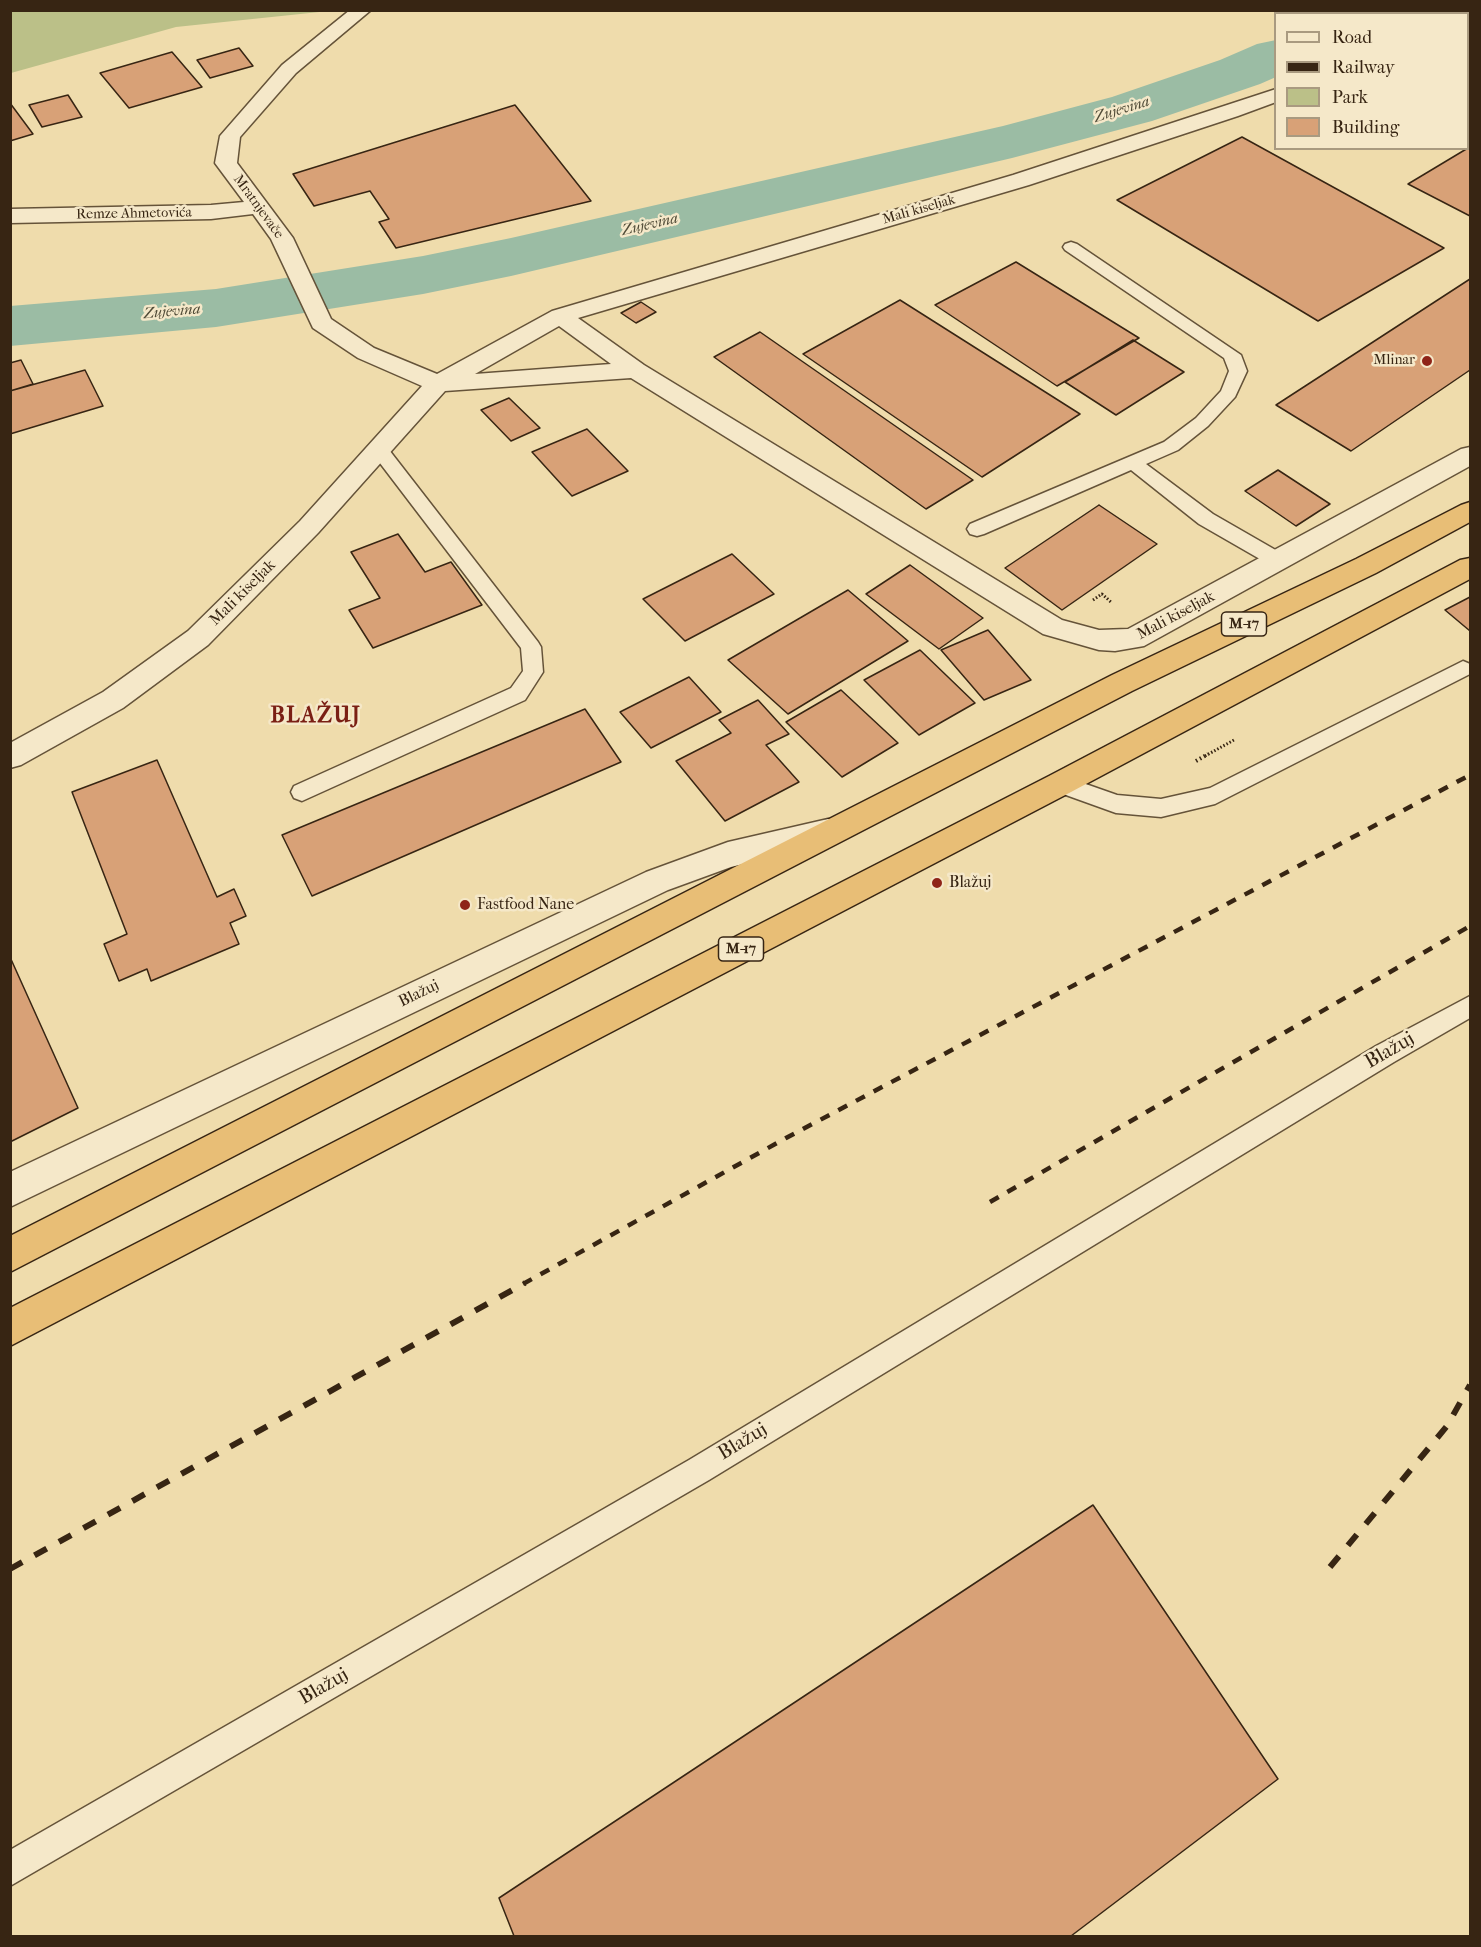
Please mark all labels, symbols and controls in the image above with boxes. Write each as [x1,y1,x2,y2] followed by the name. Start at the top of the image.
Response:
[1274,12,1469,150] legend
[1332,27,1372,48] text: Road
[1332,57,1395,78] text: Railway
[1332,87,1368,108] text: Park
[1092,93,1152,127] water label: Zujevina
[1332,117,1399,138] text: Building
[229,172,287,242] street label: Mratnjevače
[881,192,957,228] street label: Mali kiseljak
[76,205,192,223] street label: Remze Ahmetovića
[620,210,680,240] water label: Zujevina
[143,301,201,323] water label: Zujevina
[1374,353,1415,369] place label: Mlinar
[1420,354,1434,368] marker: Mlinar
[206,556,280,630] street label: Mali kiseljak
[1134,587,1218,645] street label: Mali kiseljak
[1222,612,1266,636] road number: M-17
[270,704,362,730] district label: BLAŽUJ
[949,873,991,893] place label: Blažuj
[930,876,944,890] marker: Blažuj
[477,895,574,915] place label: Fastfood Nane
[458,898,472,912] marker: Fastfood Nane
[718,937,764,961] road number: M-17
[396,976,442,1012] street label: Blažuj
[1361,1027,1419,1075] street label: Blažuj
[714,1418,772,1466] street label: Blažuj
[295,1663,353,1711] street label: Blažuj

